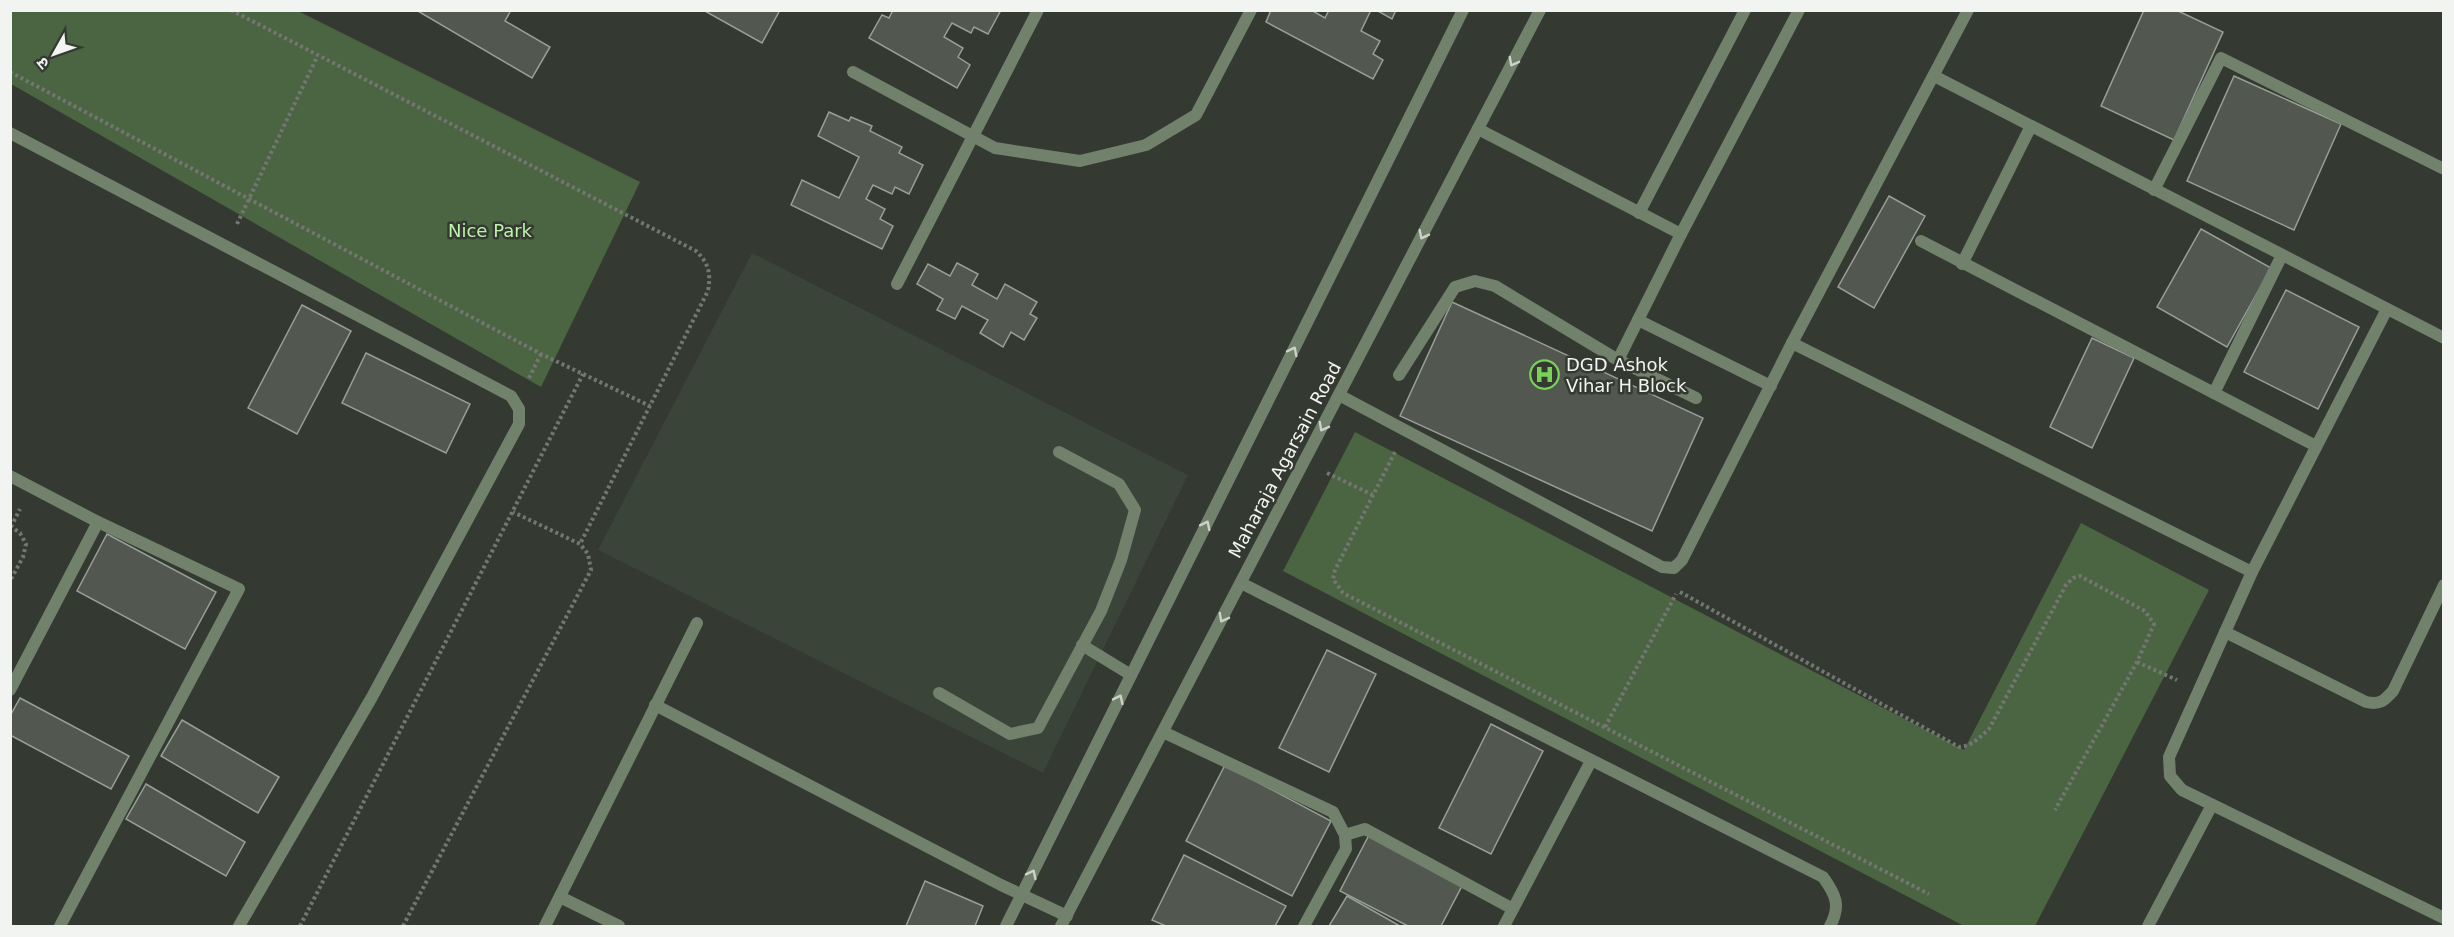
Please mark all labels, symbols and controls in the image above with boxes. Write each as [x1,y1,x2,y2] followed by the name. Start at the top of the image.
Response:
[24,24,84,84] north arrow
[32,53,53,73] text: उ
[1509,56,1520,67] one-way arrow
[448,220,533,241] park label: Nice Park
[1419,229,1430,239] one-way arrow
[1286,346,1298,357] one-way arrow
[1566,354,1687,396] place label: DGD Ashok Vihar H Block
[1224,358,1345,561] street label: Maharaja Agarsain Road
[1529,359,1561,391] hospital icon: DGD Ashok Vihar H Block
[1319,420,1330,431] one-way arrow
[1199,521,1210,531] one-way arrow
[1219,612,1230,622] one-way arrow
[1112,695,1123,706] one-way arrow
[1025,870,1036,880] one-way arrow

